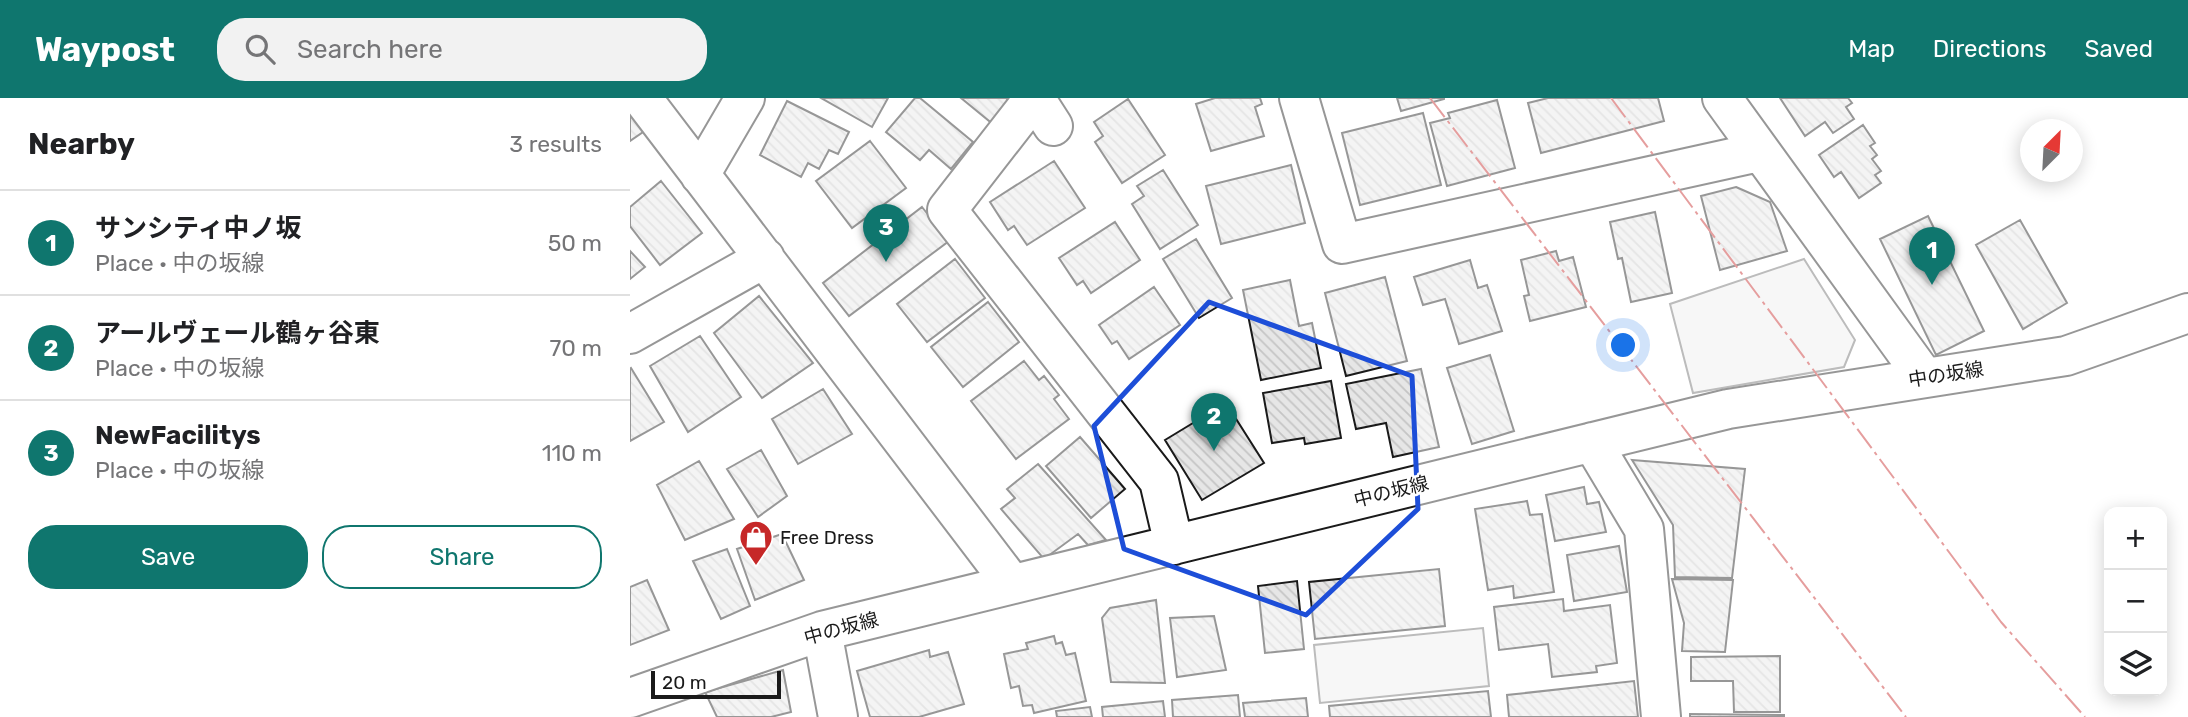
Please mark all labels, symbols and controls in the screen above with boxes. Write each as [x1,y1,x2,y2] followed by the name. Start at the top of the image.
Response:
[217,18,707,81] search box
[35,30,175,69] text: Waypost
[241,30,279,68] icon: search
[297,34,443,65] text: Search here
[1848,35,1895,63] text: Map
[1933,35,2046,63] text: Directions
[2084,35,2153,63] text: Saved
[2020,119,2083,182] north arrow
[28,126,135,162] text: Nearby
[509,130,602,158] text: 3 results
[863,204,909,262] pin: 3
[95,213,301,244] text: サンシティ中ノ坂
[1909,227,1955,285] pin: 1
[45,229,57,257] text: 1
[548,229,602,257] text: 50 m
[95,249,265,277] text: Place · 中の坂線
[95,318,379,349] text: アールヴェール鶴ヶ谷東
[1606,328,1640,362] your location
[44,334,58,362] text: 2
[550,334,602,362] text: 70 m
[95,354,265,382] text: Place · 中の坂線
[1907,357,1985,392] street label: 中の坂線
[1191,393,1237,451] pin: 2
[95,420,261,451] text: NewFacilitys
[43,439,59,467] text: 3
[542,439,602,467] text: 110 m
[95,456,265,484] text: Place · 中の坂線
[1351,471,1431,512] street label: 中の坂線
[2104,507,2167,696] map controls
[2104,507,2167,570] button: +
[737,518,775,567] shop icon: Free Dress
[28,525,308,589] button: Save
[322,525,602,589] button: Share
[780,526,874,549] place label: Free Dress
[2104,570,2167,633] button: −
[801,608,881,649] street label: 中の坂線
[2104,633,2167,696] button: layers
[651,668,780,700] scale bar
[662,671,707,694] text: 20 m

